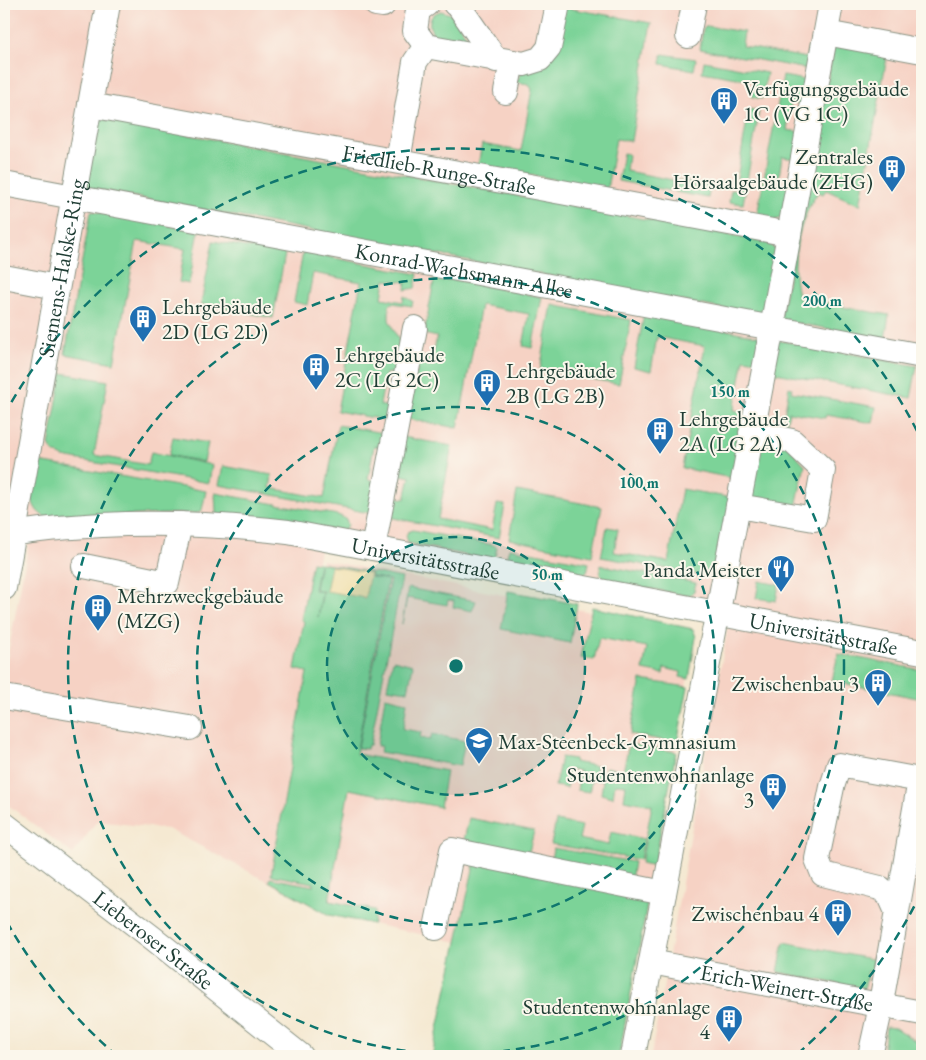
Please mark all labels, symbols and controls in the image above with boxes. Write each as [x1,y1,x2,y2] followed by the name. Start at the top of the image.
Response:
[743,74,909,128] place label: Verfügungsgebäude 1C (VG 1C)
[709,86,739,125] building icon: Verfügungsgebäude 1C (VG 1C)
[340,137,539,202] street label: Friedlieb-Runge-Straße
[672,142,873,196] place label: Zentrales Hörsaalgebäude (ZHG)
[877,154,907,193] building icon: Zentrales Hörsaalgebäude (ZHG)
[31,176,91,360] street label: Siemens-Halske-Ring
[353,236,576,305] street label: Konrad-Wachsmann-Allee
[802,291,842,310] text: 200 m
[162,292,272,346] place label: Lehrgebäude 2D (LG 2D)
[128,304,158,343] building icon: Lehrgebäude 2D (LG 2D)
[335,340,445,394] place label: Lehrgebäude 2C (LG 2C)
[301,352,331,391] building icon: Lehrgebäude 2C (LG 2C)
[506,356,616,410] place label: Lehrgebäude 2B (LG 2B)
[472,368,502,407] building icon: Lehrgebäude 2B (LG 2B)
[710,382,750,401] text: 150 m
[679,404,789,458] place label: Lehrgebäude 2A (LG 2A)
[645,416,675,455] building icon: Lehrgebäude 2A (LG 2A)
[619,473,659,492] text: 100 m
[349,530,503,586] street label: Universitätsstraße
[766,554,796,593] restaurant icon: Panda Meister
[643,555,763,584] place label: Panda Meister
[531,565,563,584] text: 50 m
[117,581,284,635] place label: Mehrzweckgebäude (MZG)
[83,593,113,632] building icon: Mehrzweckgebäude (MZG)
[747,605,900,662] street label: Universitätsstraße
[447,657,465,675] centre of rings
[863,668,893,707] building icon: Zwischenbau 3
[731,669,859,698] place label: Zwischenbau 3
[464,726,494,765] school or university icon: Max-Steenbeck-Gymnasium
[498,727,737,756] place label: Max-Steenbeck-Gymnasium
[567,760,754,814] place label: Studentenwohnanlage 3
[758,772,788,811] building icon: Studentenwohnanlage 3
[87,883,220,996] street label: Lieberoser Straße
[823,898,853,937] building icon: Zwischenbau 4
[691,899,819,928] place label: Zwischenbau 4
[698,957,876,1018] street label: Erich-Weinert-Straße
[523,992,710,1046] place label: Studentenwohnanlage 4
[714,1004,744,1043] building icon: Studentenwohnanlage 4

